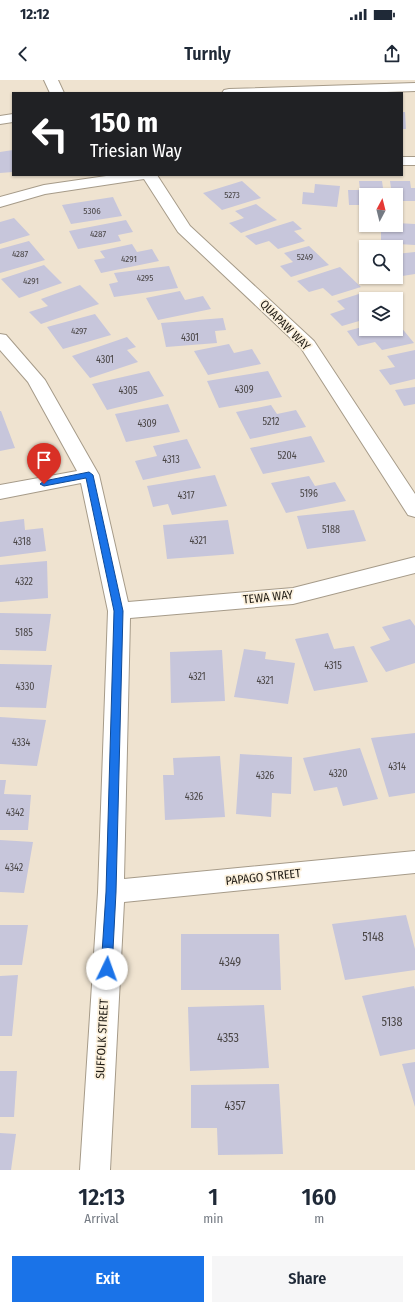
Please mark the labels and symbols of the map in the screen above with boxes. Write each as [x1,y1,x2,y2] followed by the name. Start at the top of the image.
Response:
[359,188,403,232] north arrow
[224,190,240,200] house number: 5273
[83,206,101,216] house number: 5306
[90,229,106,239] house number: 4287
[12,249,28,259] house number: 4287
[297,252,313,262] house number: 5249
[121,254,137,264] house number: 4291
[137,273,153,283] house number: 4295
[23,276,39,286] house number: 4291
[257,297,313,353] street label: QUAPAW WAY
[71,326,87,336] house number: 4297
[181,332,199,344] house number: 4301
[96,354,114,366] house number: 4301
[234,384,254,396] house number: 4309
[118,385,138,397] house number: 4305
[263,416,280,428] house number: 5212
[137,418,157,430] house number: 4309
[27,443,61,484] pin
[278,450,297,462] house number: 5204
[162,454,180,466] house number: 4313
[300,488,318,500] house number: 5196
[178,490,194,502] house number: 4317
[322,524,340,536] house number: 5188
[189,535,207,547] house number: 4321
[13,536,31,548] house number: 4318
[15,576,34,588] house number: 4322
[242,587,294,607] street label: TEWA WAY
[15,627,33,639] house number: 5185
[324,660,342,672] house number: 4315
[188,671,206,683] house number: 4321
[256,675,274,687] house number: 4321
[16,681,34,693] house number: 4330
[12,737,30,749] house number: 4334
[388,761,406,773] house number: 4314
[329,768,347,780] house number: 4320
[256,770,274,782] house number: 4326
[185,791,203,803] house number: 4326
[6,807,25,819] house number: 4342
[5,862,24,874] house number: 4342
[225,866,302,888] street label: PAPAGO STREET
[362,930,384,944] house number: 5148
[86,948,128,990] position arrow
[219,955,241,969] house number: 4349
[93,998,111,1079] street label: SUFFOLK STREET
[381,1015,403,1029] house number: 5138
[217,1031,239,1045] house number: 4353
[224,1099,246,1113] house number: 4357

